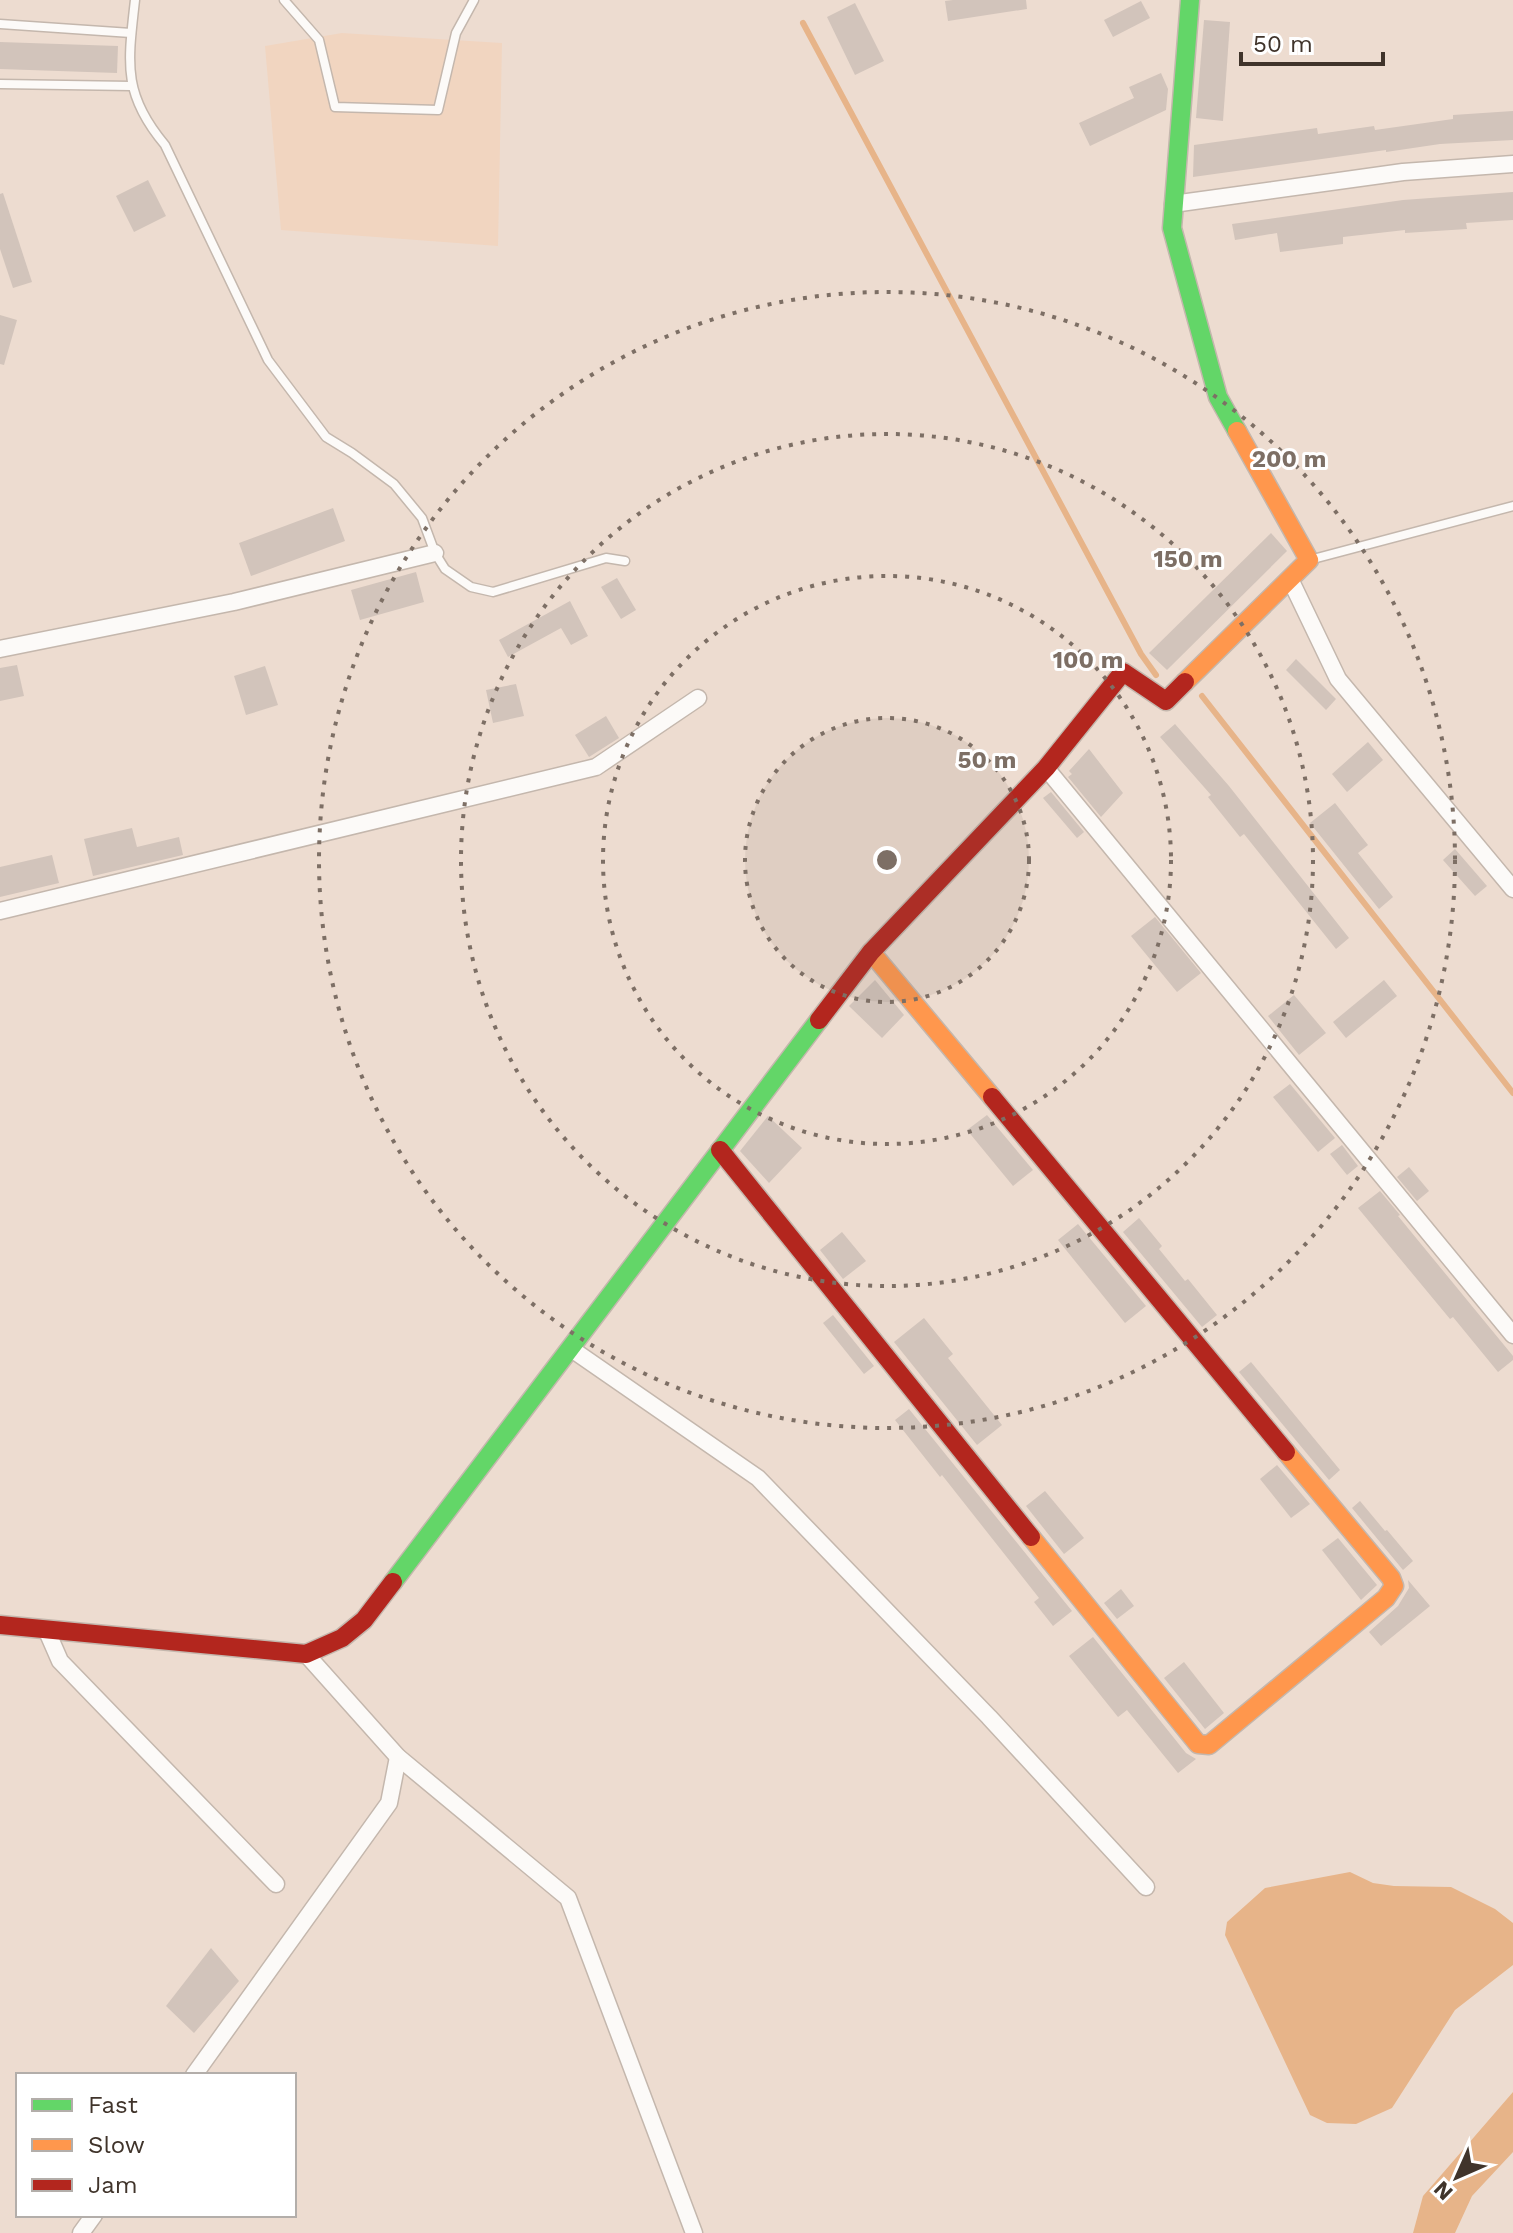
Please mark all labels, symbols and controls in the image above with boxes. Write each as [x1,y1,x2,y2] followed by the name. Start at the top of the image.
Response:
[1241,16,1383,66] scale bar
[1253,30,1313,58] text: 50 m
[1252,445,1326,473] text: 200 m
[1153,545,1223,573] text: 150 m
[1053,646,1123,674] text: 100 m
[958,746,1016,774] text: 50 m
[873,846,901,874] centre of rings
[16,2073,296,2217] legend
[88,2091,138,2119] text: Fast
[88,2131,145,2159] text: Slow
[1417,2137,1497,2217] north arrow
[88,2171,138,2199] text: Jam
[1429,2176,1458,2205] text: N

